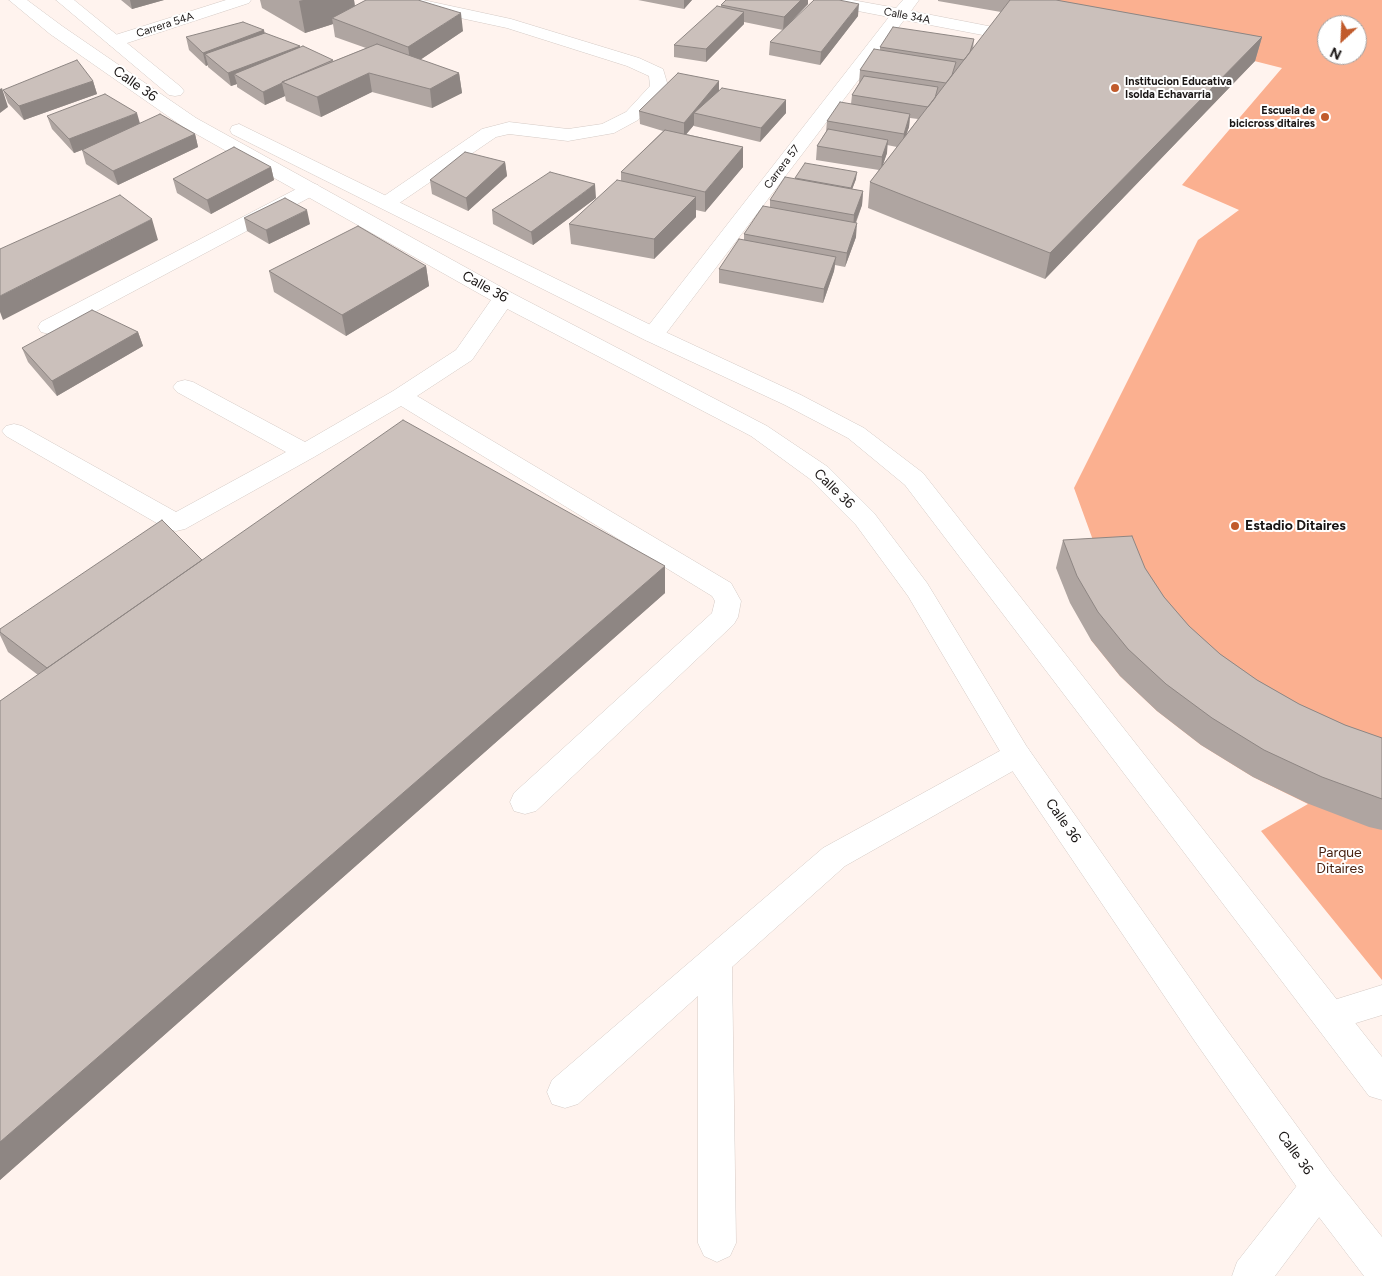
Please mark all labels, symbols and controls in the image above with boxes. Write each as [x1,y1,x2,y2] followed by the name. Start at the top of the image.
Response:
[882,5,932,27] street label: Calle 34A
[135,10,195,40] street label: Carrera 54A
[1317,15,1367,65] north arrow
[1327,43,1344,63] text: N
[110,63,160,105] street label: Calle 36
[1125,75,1232,101] place label: Institucion Educativa Isolda Echavarria
[1109,82,1121,94] marker: Institucion Educativa Isolda Echavarria
[1229,104,1315,130] place label: Escuela de bicicross ditaires
[1319,111,1331,123] marker: Escuela de bicicross ditaires
[761,143,803,191] street label: Carrera 57
[459,268,511,306] street label: Calle 36
[810,466,858,512] street label: Calle 36
[1245,518,1346,534] place label: Estadio Ditaires
[1229,520,1241,532] marker: Estadio Ditaires
[1042,796,1084,846] street label: Calle 36
[1316,845,1364,878] park label: Parque Ditaires
[1273,1128,1317,1178] street label: Calle 36

